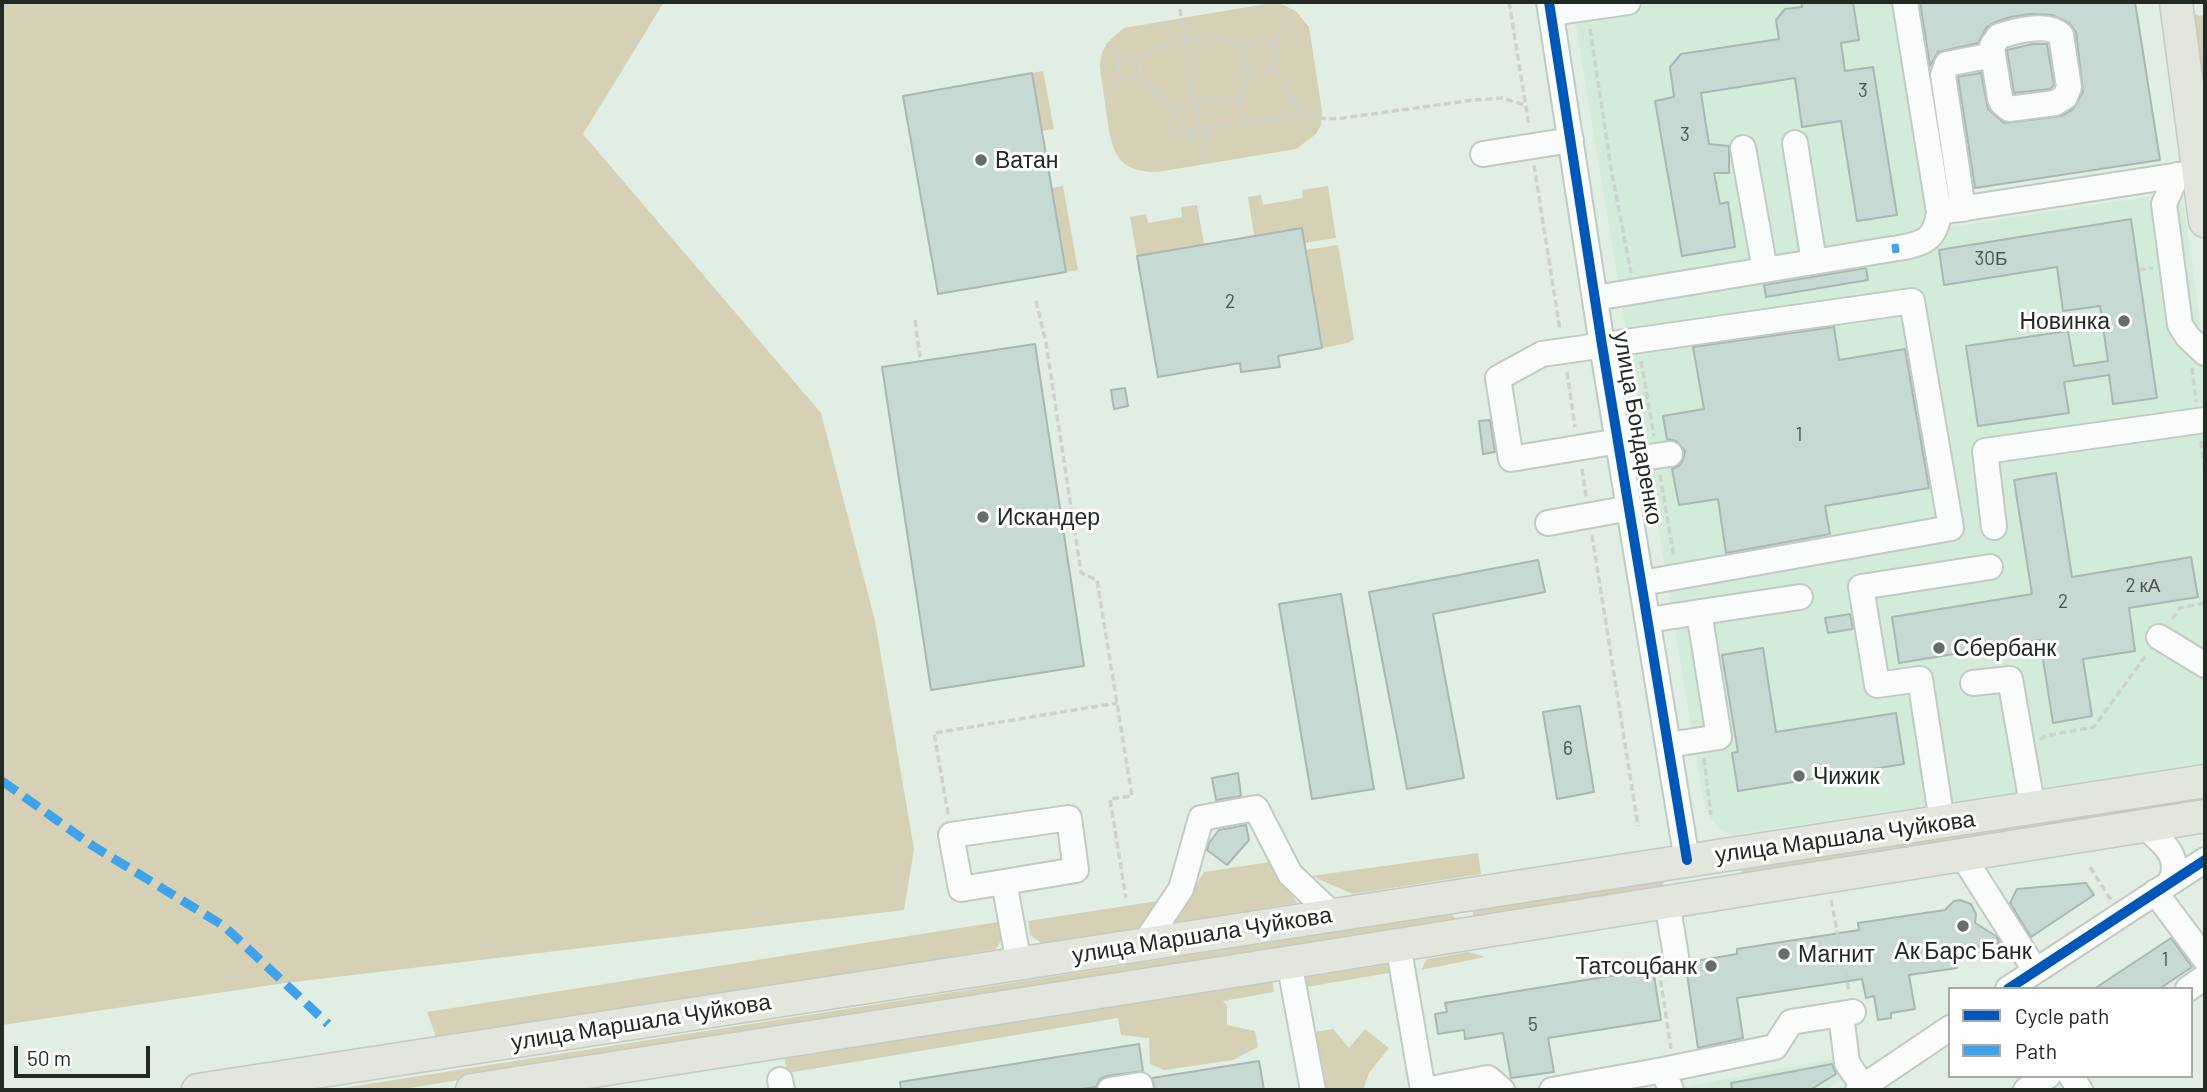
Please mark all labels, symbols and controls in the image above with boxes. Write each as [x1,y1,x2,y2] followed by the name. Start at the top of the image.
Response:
[1858,80,1868,102] house number: 3
[1680,124,1690,146] house number: 3
[995,146,1058,174] place label: Ватан
[973,152,989,168] marker: Ватан
[1975,248,2007,270] house number: 30Б
[1225,291,1235,313] house number: 2
[2019,307,2110,335] place label: Новинка
[2116,313,2132,329] marker: Новинка
[1607,329,1669,527] street label: улица Бондаренко
[1796,424,1802,446] house number: 1
[997,503,1100,531] place label: Искандер
[975,509,991,525] marker: Искандер
[2126,575,2160,597] house number: 2 кА
[2058,591,2068,613] house number: 2
[1953,634,2056,662] place label: Сбербанк
[1931,640,1947,656] marker: Сбербанк
[1563,738,1573,760] house number: 6
[1813,762,1879,790] place label: Чижик
[1791,768,1807,784] marker: Чижик
[1713,805,1977,869] street label: улица Маршала Чуйкова
[1070,901,1334,969] street label: улица Маршала Чуйкова
[1955,918,1971,934] marker: Ак Барс Банк
[1894,937,2032,965] place label: Ак Барс Банк
[1798,940,1875,968] place label: Магнит
[1776,946,1792,962] marker: Магнит
[2162,949,2168,971] house number: 1
[1575,952,1697,980] place label: Татсоцбанк
[1703,958,1719,974] marker: Татсоцбанк
[1948,987,2193,1078] legend
[509,988,773,1056] street label: улица Маршала Чуйкова
[2015,1003,2109,1028] text: Cycle path
[1528,1014,1538,1036] house number: 5
[18,1032,154,1076] scale bar
[2015,1038,2057,1063] text: Path
[27,1045,71,1070] text: 50 m

